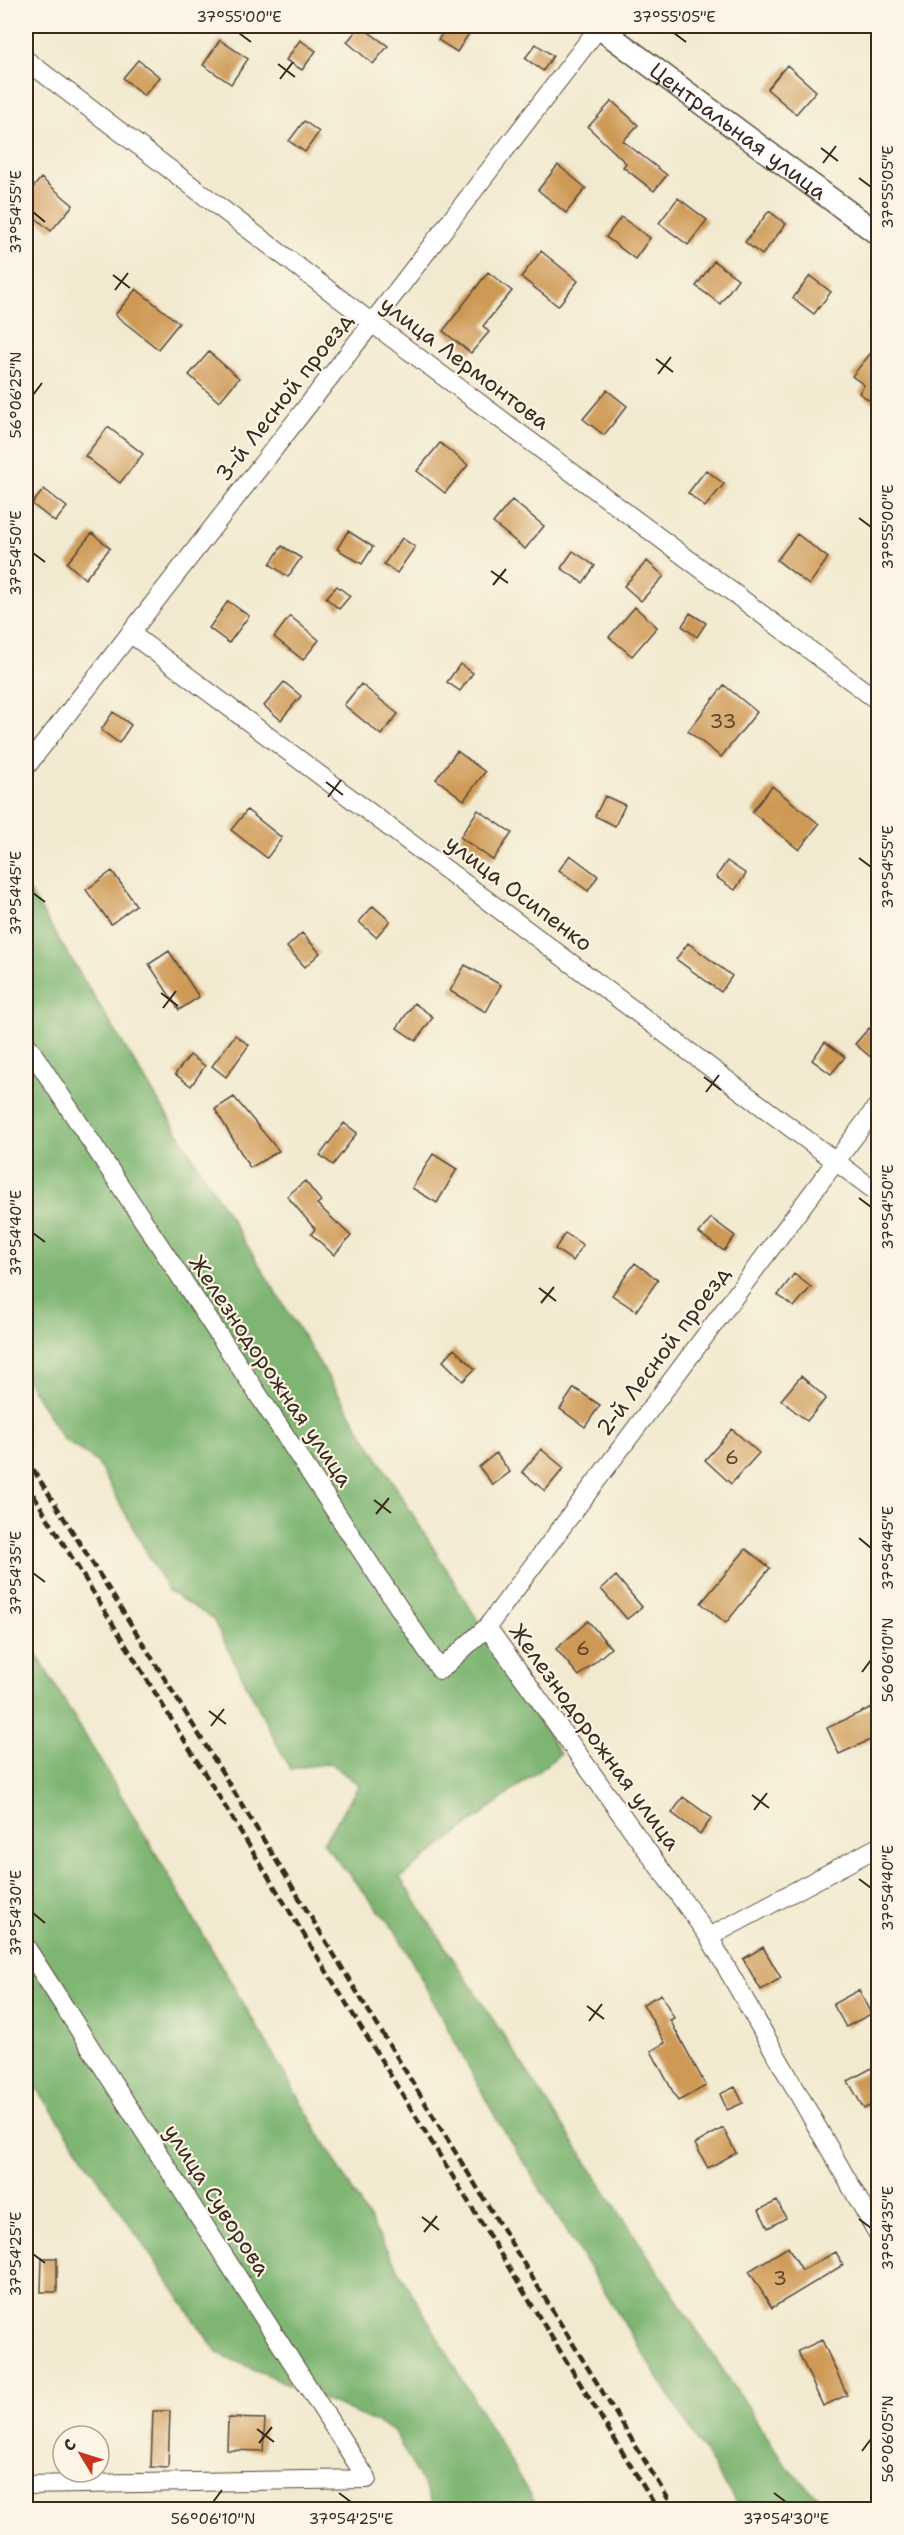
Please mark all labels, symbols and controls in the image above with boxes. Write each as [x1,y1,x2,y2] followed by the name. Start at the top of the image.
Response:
[196,7,282,27] text: 37°55'00"E
[632,7,716,27] text: 37°55'05"E
[644,55,833,206] street label: Центральная улица
[878,145,898,229] text: 37°55'05"E
[6,170,26,254] text: 37°54'55"E
[374,290,556,437] street label: улица Лермонтова
[209,307,359,487] street label: 3-й Лесной проезд
[6,351,26,439] text: 56°06'25"N
[878,484,898,570] text: 37°55'00"E
[6,510,26,596] text: 37°54'50"E
[710,708,736,734] house number: 33
[878,825,898,909] text: 37°54'55"E
[440,828,598,958] street label: улица Осипенко
[6,851,26,935] text: 37°54'45"E
[878,1164,898,1250] text: 37°54'50"E
[6,1190,26,1276] text: 37°54'40"E
[183,1250,360,1493] street label: Железнодорожная улица
[590,1260,736,1442] street label: 2-й Лесной проезд
[725,1444,739,1470] house number: 6
[878,1506,898,1590] text: 37°54'45"E
[6,1531,26,1615] text: 37°54'35"E
[503,1618,687,1856] street label: Железнодорожная улица
[878,1618,898,1702] text: 56°06'10"N
[576,1635,590,1661] house number: 6
[878,1845,898,1931] text: 37°54'40"E
[6,1870,26,1956] text: 37°54'30"E
[157,2119,277,2282] street label: улица Суворова
[878,2186,898,2270] text: 37°54'35"E
[6,2212,26,2296] text: 37°54'25"E
[773,2265,787,2291] house number: 3
[878,2395,898,2483] text: 56°06'05"N
[51,2424,111,2484] north arrow
[58,2435,81,2455] text: С
[171,2509,255,2529] text: 56°06'10"N
[309,2509,393,2529] text: 37°54'25"E
[743,2509,829,2529] text: 37°54'30"E

